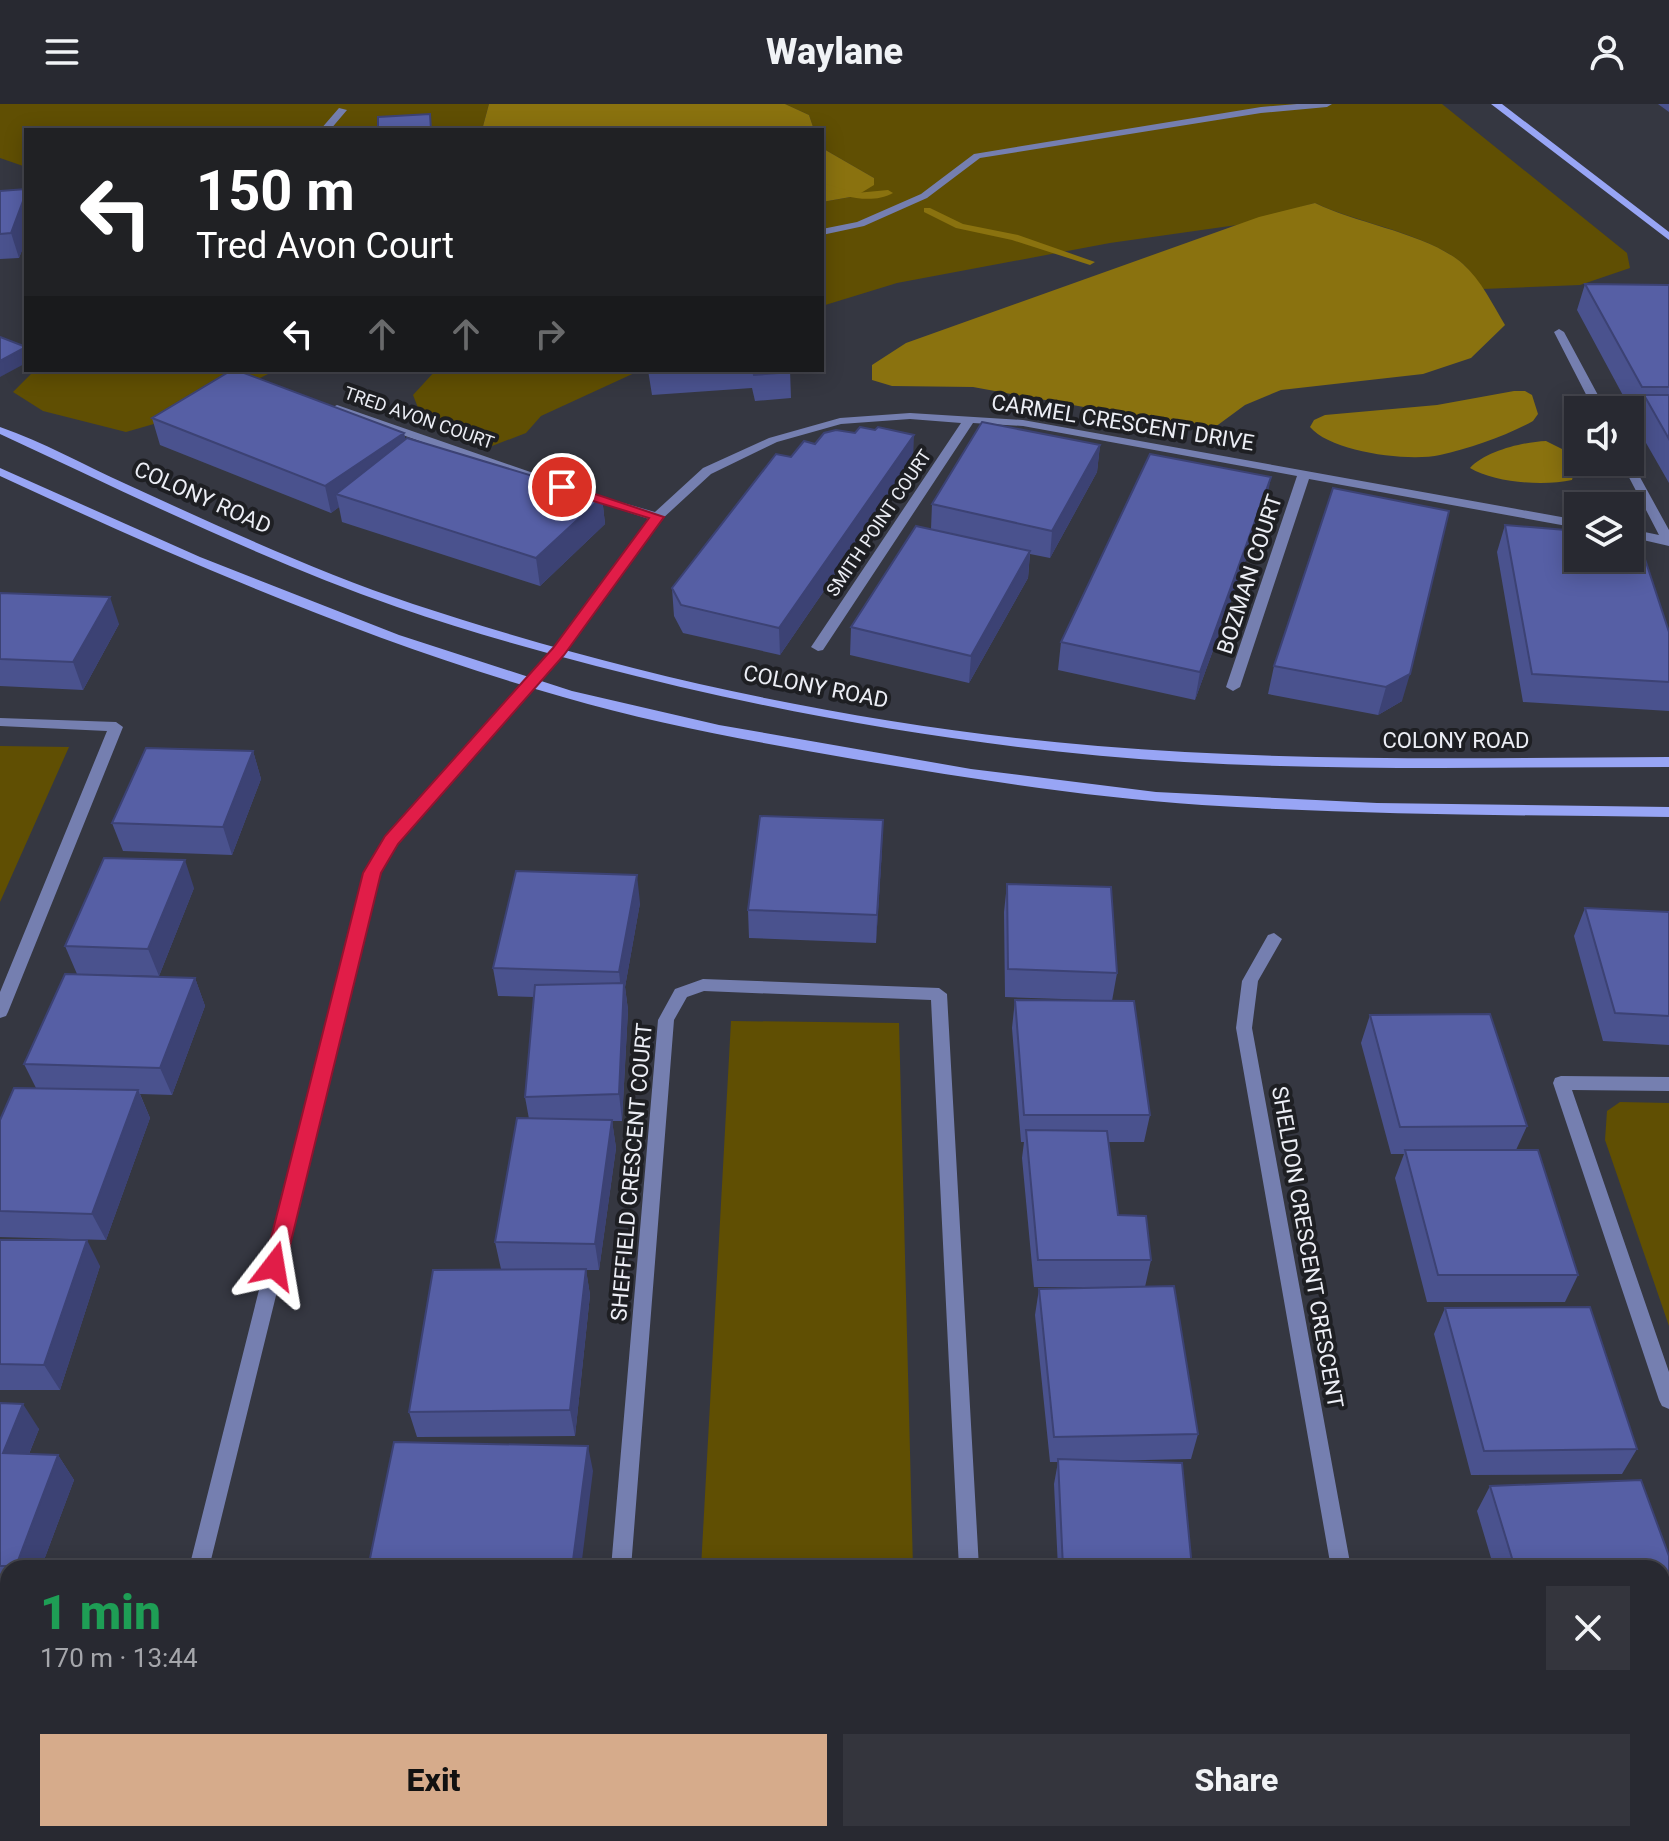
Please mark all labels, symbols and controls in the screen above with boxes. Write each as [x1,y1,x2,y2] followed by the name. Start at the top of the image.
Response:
[40,30,84,74] icon: menu
[1585,30,1629,74] icon: person
[766,31,903,73] text: Waylane
[196,158,355,224] text: 150 m
[64,160,168,264] icon: left
[196,225,454,267] text: Tred Avon Court
[276,312,320,356] icon: left
[360,312,404,356] icon: ahead
[444,312,488,356] icon: ahead
[528,312,572,356] icon: right
[341,382,497,453] street label: TRED AVON COURT
[990,389,1256,456] street label: CARMEL CRESCENT DRIVE
[1564,396,1644,572] map controls
[1564,396,1644,476] button: sound
[822,445,936,600] street label: SMITH POINT COURT
[528,453,596,521] pin
[131,456,275,539] street label: COLONY ROAD
[540,465,584,509] icon: arrive
[1212,491,1287,657] street label: BOZMAN COURT
[1564,492,1644,572] button: layers
[741,660,890,713] street label: COLONY ROAD
[1382,728,1530,753] street label: COLONY ROAD
[606,1022,657,1322] street label: SHEFFIELD CRESCENT COURT
[1267,1084,1348,1410] street label: SHELDON CRESCENT CRESCENT
[232,1224,316,1308] position arrow
[40,1584,161,1641] text: 1 min
[1546,1586,1630,1670] button: close
[40,1643,198,1673] text: 170 m · 13:44
[40,1734,827,1826] button: Exit
[843,1734,1630,1826] button: Share

